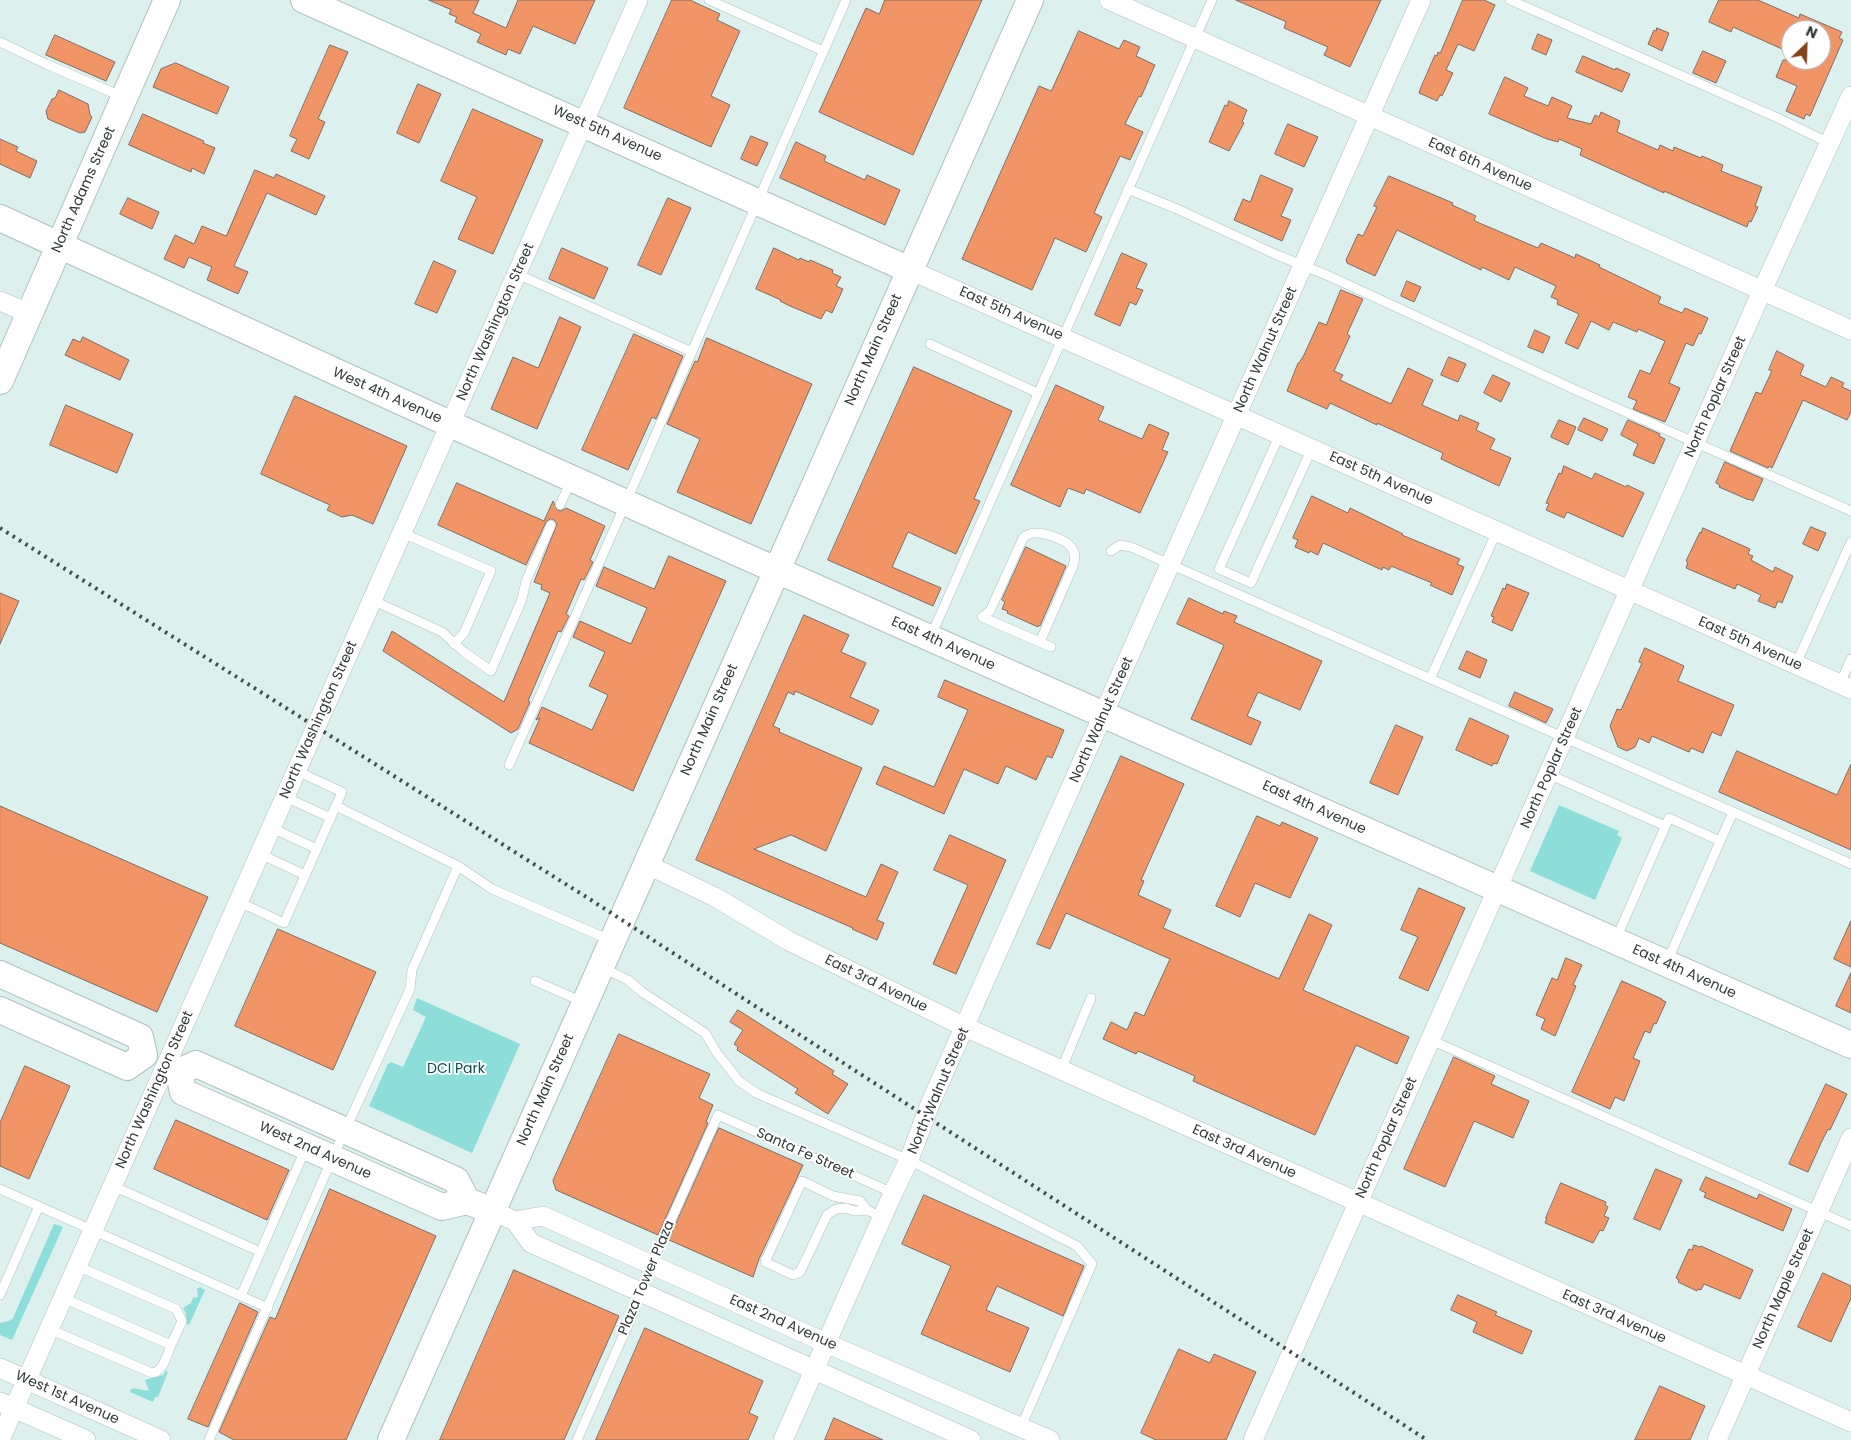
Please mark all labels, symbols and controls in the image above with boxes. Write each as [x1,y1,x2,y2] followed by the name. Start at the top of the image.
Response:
[1781,20,1831,70] north arrow
[1803,21,1821,43] text: N
[550,102,664,166] street label: West 5th Avenue
[49,124,119,256] street label: North Adams Street
[1425,135,1535,195] street label: East 6th Avenue
[454,241,538,403] street label: North Washington Street
[956,284,1066,344] street label: East 5th Avenue
[1231,284,1301,416] street label: North Walnut Street
[842,292,906,408] street label: North Main Street
[1682,334,1750,460] street label: North Poplar Street
[330,364,444,428] street label: West 4th Avenue
[1326,449,1436,509] street label: East 5th Avenue
[888,614,998,674] street label: East 4th Avenue
[1695,614,1805,674] street label: East 5th Avenue
[277,639,361,801] street label: North Washington Street
[1067,654,1137,786] street label: North Walnut Street
[678,662,742,778] street label: North Main Street
[1518,705,1586,831] street label: North Poplar Street
[1259,778,1369,838] street label: East 4th Avenue
[1629,942,1739,1002] street label: East 4th Avenue
[822,952,930,1016] street label: East 3rd Avenue
[113,1009,197,1171] street label: North Washington Street
[905,1025,973,1157] street label: North Walnut Street
[514,1032,578,1148] street label: North Main Street
[427,1061,485,1077] park label: DCI Park
[1353,1075,1421,1201] street label: North Poplar Street
[256,1119,374,1183] street label: West 2nd Avenue
[1189,1122,1299,1182] street label: East 3rd Avenue
[753,1125,857,1183] street label: Santa Fe Street
[615,1218,679,1338] street label: Plaza Tower Plaza
[1750,1226,1818,1352] street label: North Maple Street
[1559,1287,1669,1347] street label: East 3rd Avenue
[727,1292,839,1354] street label: East 2nd Avenue
[13,1368,121,1428] street label: West 1st Avenue

